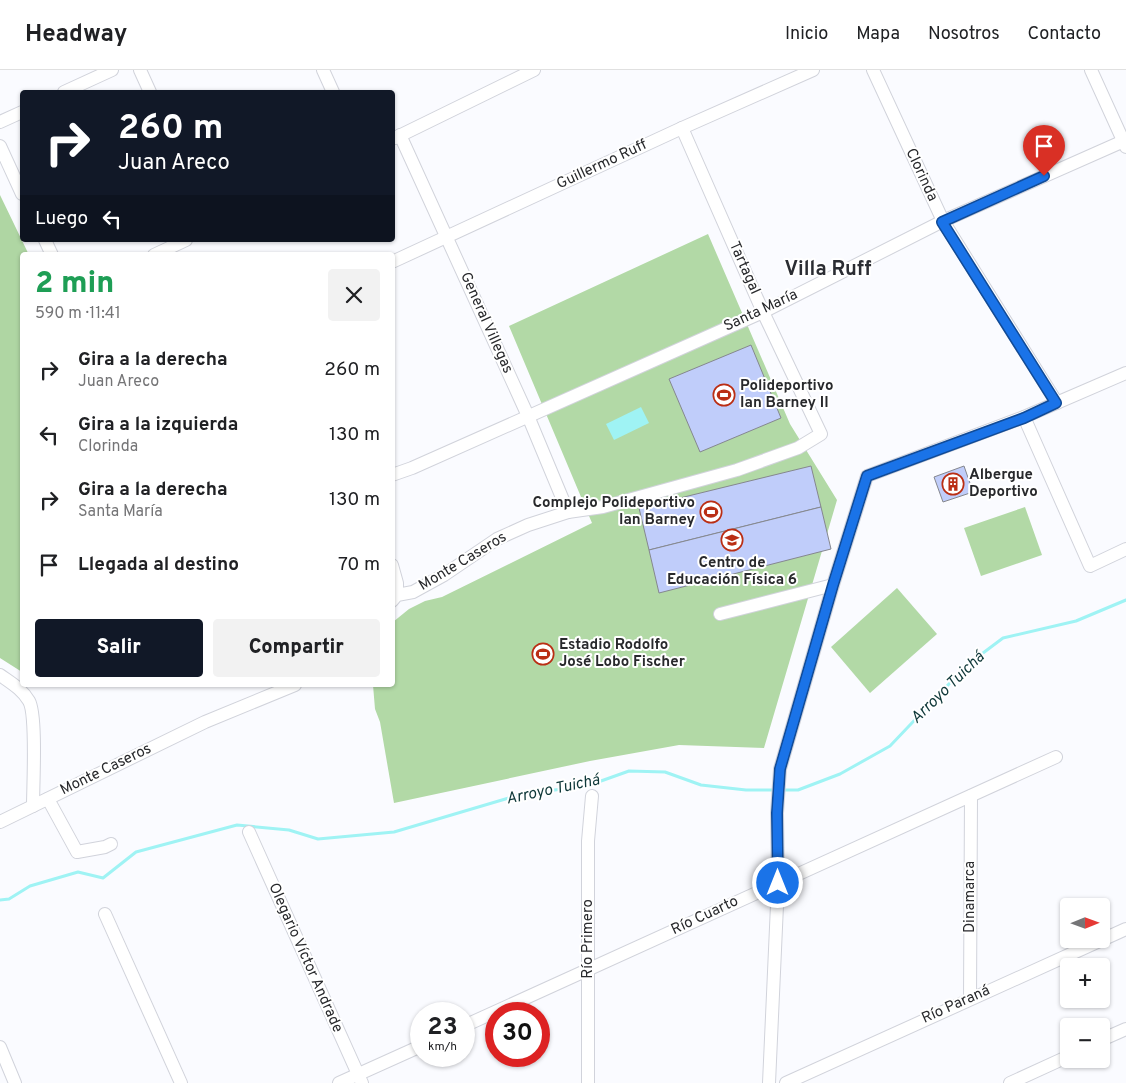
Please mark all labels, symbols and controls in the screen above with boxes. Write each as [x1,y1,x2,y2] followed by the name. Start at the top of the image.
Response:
[25,20,127,50] text: Headway
[785,23,828,46] text: Inicio
[856,23,900,46] text: Mapa
[928,23,1000,46] text: Nosotros
[1028,23,1101,46] text: Contacto
[118,107,223,151] text: 260 m
[35,110,100,175] icon: right
[1023,125,1065,176] pin
[1030,132,1058,160] icon: arrive
[554,136,650,194] street label: Guillermo Ruff
[900,145,942,205] street label: Clorinda
[118,150,230,177] text: Juan Areco
[98,205,126,233] icon: left
[35,207,88,231] text: Luego
[724,239,764,297] street label: Tartagal
[784,257,872,283] district label: Villa Ruff
[35,266,114,303] text: 2 min
[328,269,380,321] button: close
[455,269,517,377] street label: General Villegas
[721,286,801,336] street label: Santa María
[35,304,121,324] text: 590 m · 11:41
[78,348,228,372] text: Gira a la derecha
[35,356,63,384] icon: right
[324,358,380,382] text: 260 m
[78,372,159,392] text: Juan Areco
[740,377,834,413] place label: Polideportivo Ian Barney II
[712,383,736,407] sports icon: Polideportivo Ian Barney II
[78,413,238,437] text: Gira a la izquierda
[35,421,63,449] icon: left
[329,423,380,447] text: 130 m
[78,437,138,457] text: Clorinda
[969,466,1038,502] place label: Albergue Deportivo
[941,472,965,496] building icon: Albergue Deportivo
[78,478,228,502] text: Gira a la derecha
[35,486,63,514] icon: right
[329,488,380,512] text: 130 m
[533,494,695,530] place label: Complejo Polideportivo Ian Barney
[699,500,723,524] sports icon: Complejo Polideportivo Ian Barney
[78,502,163,522] text: Santa María
[416,528,510,596] street label: Monte Caseros
[720,528,744,552] school or university icon: Centro de Educación Física 6
[35,551,63,579] icon: arrive
[78,553,239,577] text: Llegada al destino
[338,553,380,577] text: 70 m
[667,554,797,590] place label: Centro de Educación Física 6
[35,619,203,677] button: Salir
[213,619,380,677] button: Compartir
[559,636,686,672] place label: Estadio Rodolfo José Lobo Fischer
[531,642,555,666] sports icon: Estadio Rodolfo José Lobo Fischer
[907,647,990,728] water label: Arroyo Tuichá
[57,740,155,800] street label: Monte Caseros
[504,770,603,810] water label: Arroyo Tuichá
[751,856,803,908] position arrow
[961,861,980,933] street label: Dinamarca
[263,880,347,1036] street label: Olegario Víctor Andrade
[668,892,742,940] street label: Río Cuarto
[1060,898,1110,948] north arrow
[1060,898,1110,1068] map controls
[579,899,598,979] street label: Río Primero
[1060,958,1110,1008] button: +
[919,981,993,1028] street label: Río Paraná
[485,1002,550,1067] speed limit sign: 30
[427,1012,458,1044] text: 23
[1060,1018,1110,1068] button: −
[428,1039,457,1055] text: km/h

